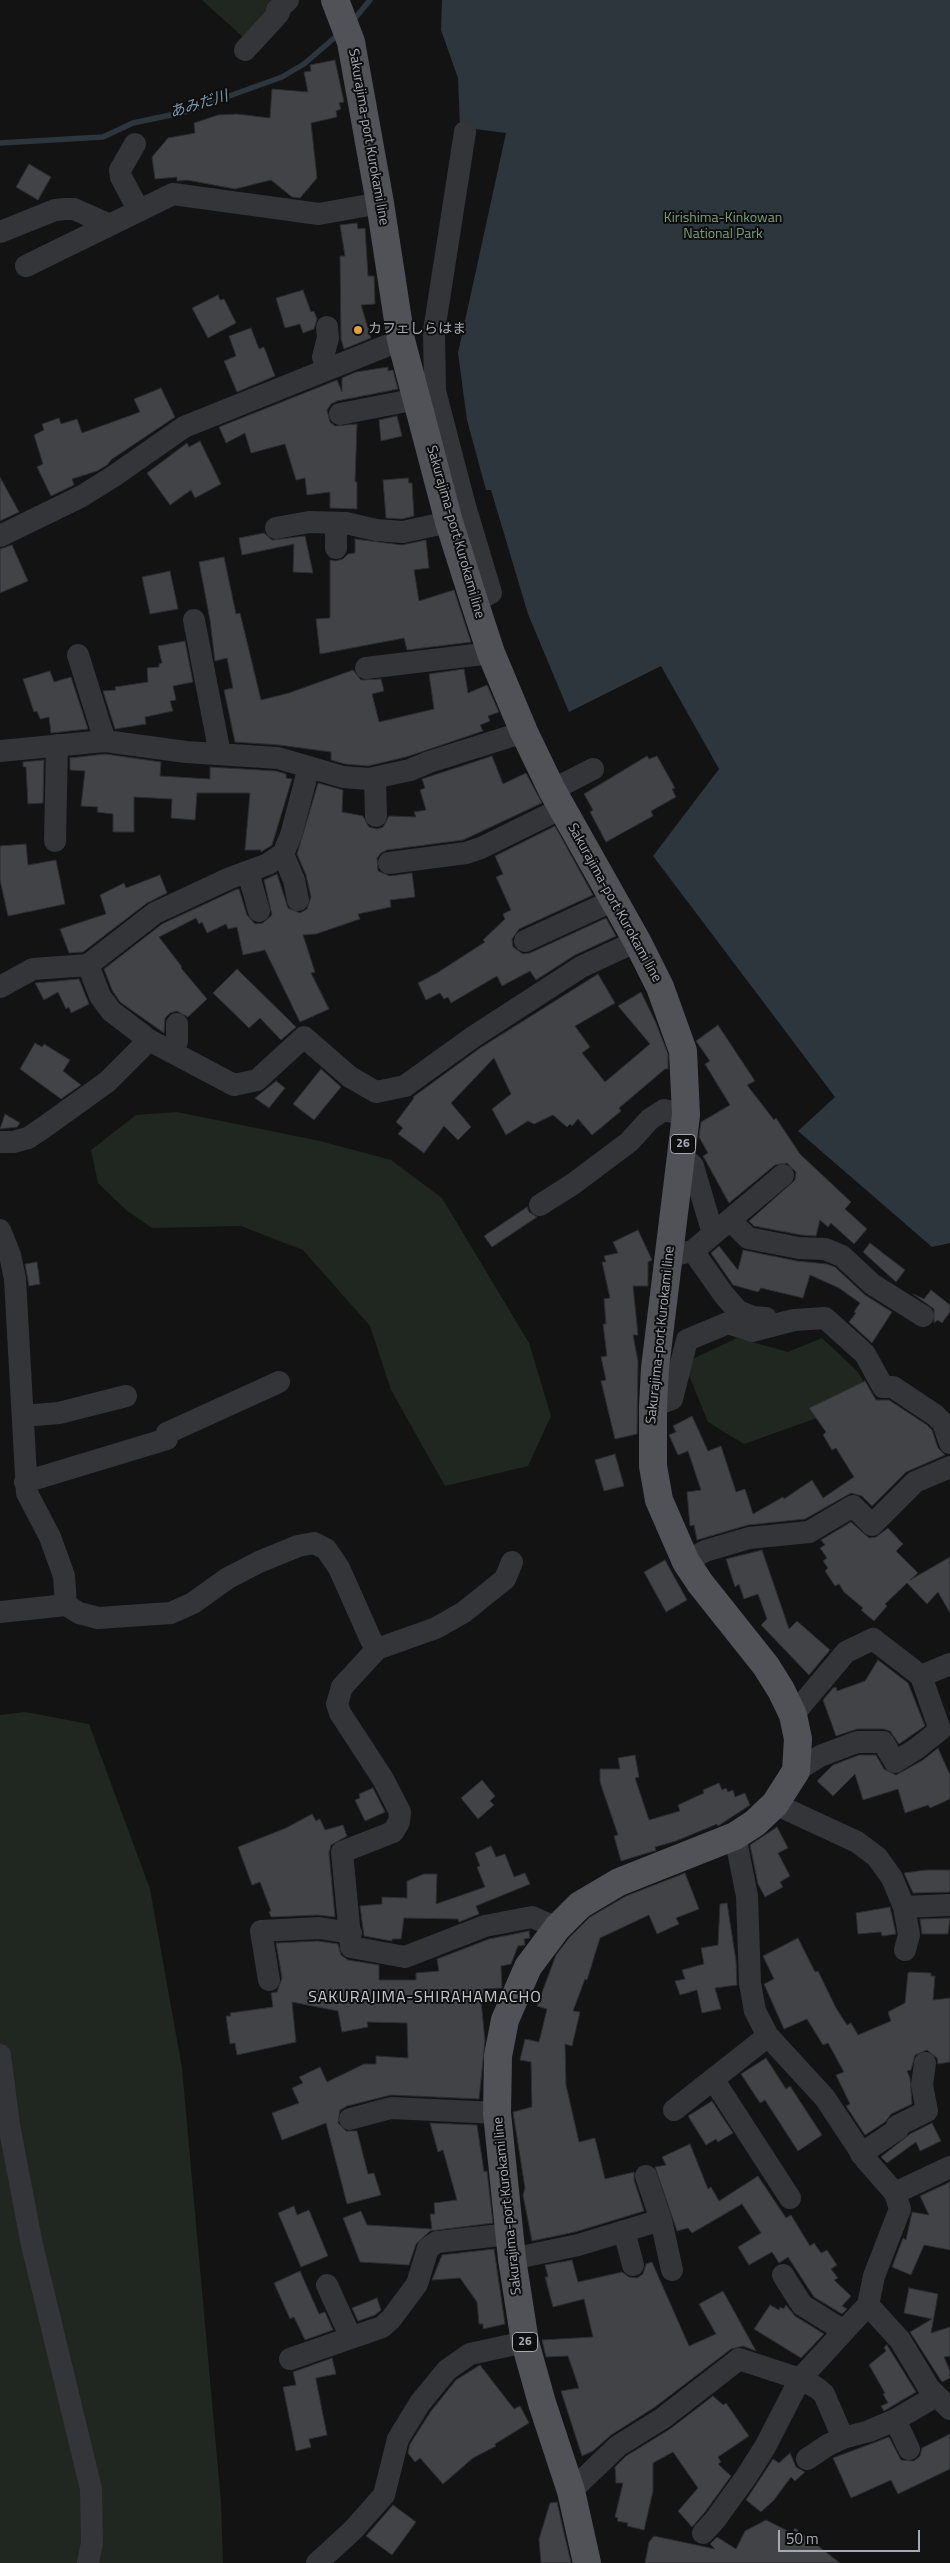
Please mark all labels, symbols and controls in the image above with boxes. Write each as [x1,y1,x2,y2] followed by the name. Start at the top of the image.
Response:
[344,47,392,227] street label: Sakurajima-port Kurokami line
[168,88,230,122] water label: あみだ川
[664,211,782,243] park label: Kirishima-Kinkowan National Park
[368,322,466,338] place label: カフェしらはま
[352,324,364,336] marker: カフェしらはま
[422,444,488,620] street label: Sakurajima-port Kurokami line
[563,821,665,985] street label: Sakurajima-port Kurokami line
[670,1134,696,1154] road number: 26
[643,1245,679,1425] street label: Sakurajima-port Kurokami line
[305,1988,545,2008] district label: SAKURAJIMA-SHIRAHAMACHO
[490,2116,526,2296] street label: Sakurajima-port Kurokami line
[512,2332,538,2352] road number: 26
[780,2520,922,2552] scale bar
[786,2527,819,2550] text: 50 m

